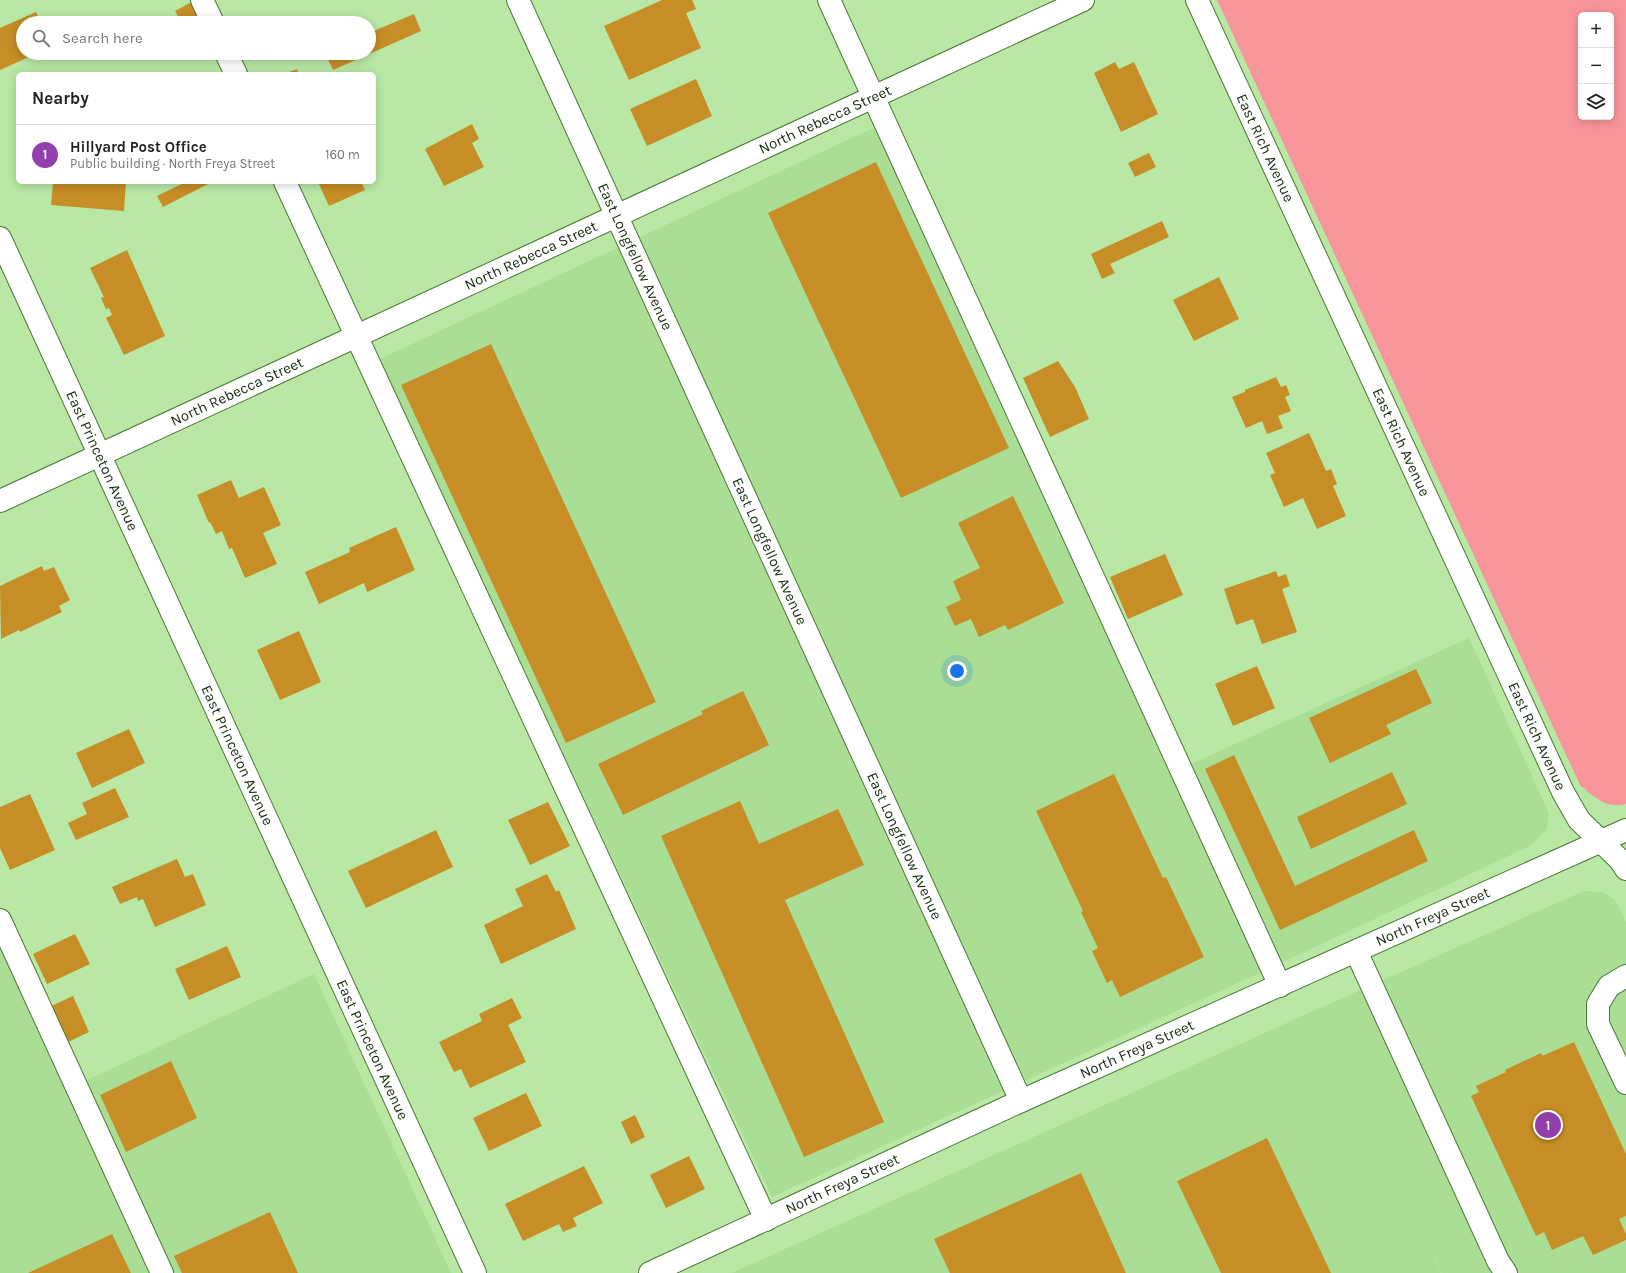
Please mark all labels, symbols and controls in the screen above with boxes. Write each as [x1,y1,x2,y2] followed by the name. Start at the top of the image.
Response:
[1578,12,1614,120] map controls
[1578,12,1614,48] button: +
[16,16,376,60] search box
[30,27,52,49] icon: search
[62,29,143,47] text: Search here
[1578,48,1614,84] button: −
[756,81,895,158] street label: North Rebecca Street
[1578,84,1614,120] button: layers
[32,88,89,108] text: Nearby
[1233,91,1298,205] street label: East Rich Avenue
[70,138,207,156] text: Hillyard Post Office
[43,147,47,162] text: 1
[325,147,360,162] text: 160 m
[70,156,275,171] text: Public building · North Freya Street
[594,180,677,333] street label: East Longfellow Avenue
[462,217,600,294] street label: North Rebecca Street
[168,353,306,430] street label: North Rebecca Street
[1369,385,1434,499] street label: East Rich Avenue
[62,388,142,534] street label: East Princeton Avenue
[728,475,811,628] street label: East Longfellow Avenue
[947,661,967,681] your location
[1504,679,1570,793] street label: East Rich Avenue
[197,682,277,828] street label: East Princeton Avenue
[863,769,946,922] street label: East Longfellow Avenue
[1373,883,1493,950] street label: North Freya Street
[333,977,412,1123] street label: East Princeton Avenue
[1077,1016,1197,1082] street label: North Freya Street
[1535,1110,1561,1140] pin: 1
[783,1150,902,1218] street label: North Freya Street

